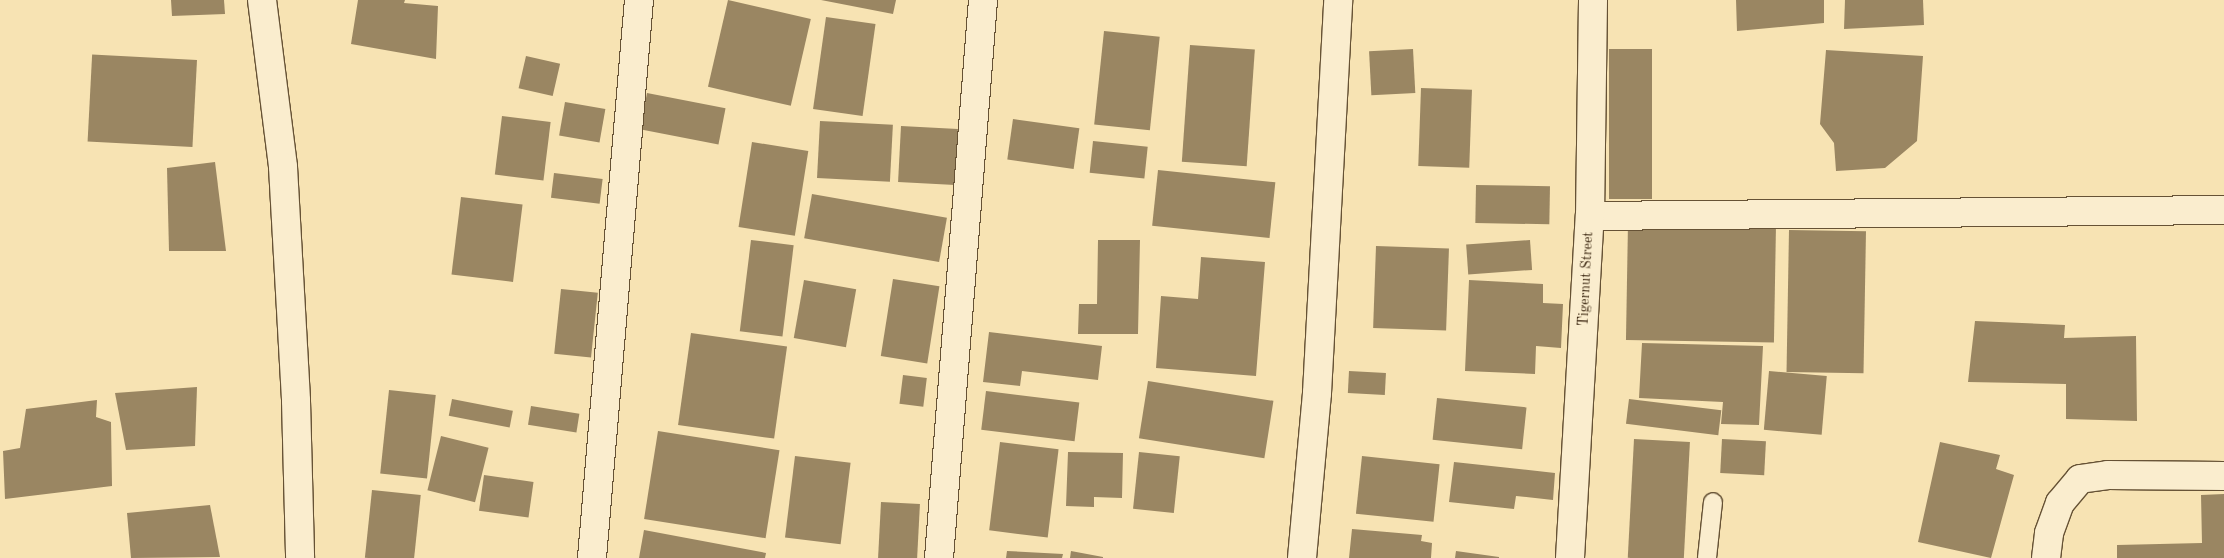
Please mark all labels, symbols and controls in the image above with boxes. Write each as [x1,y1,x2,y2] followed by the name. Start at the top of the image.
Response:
[1575,231,1597,327] street label: Tigernut Street

